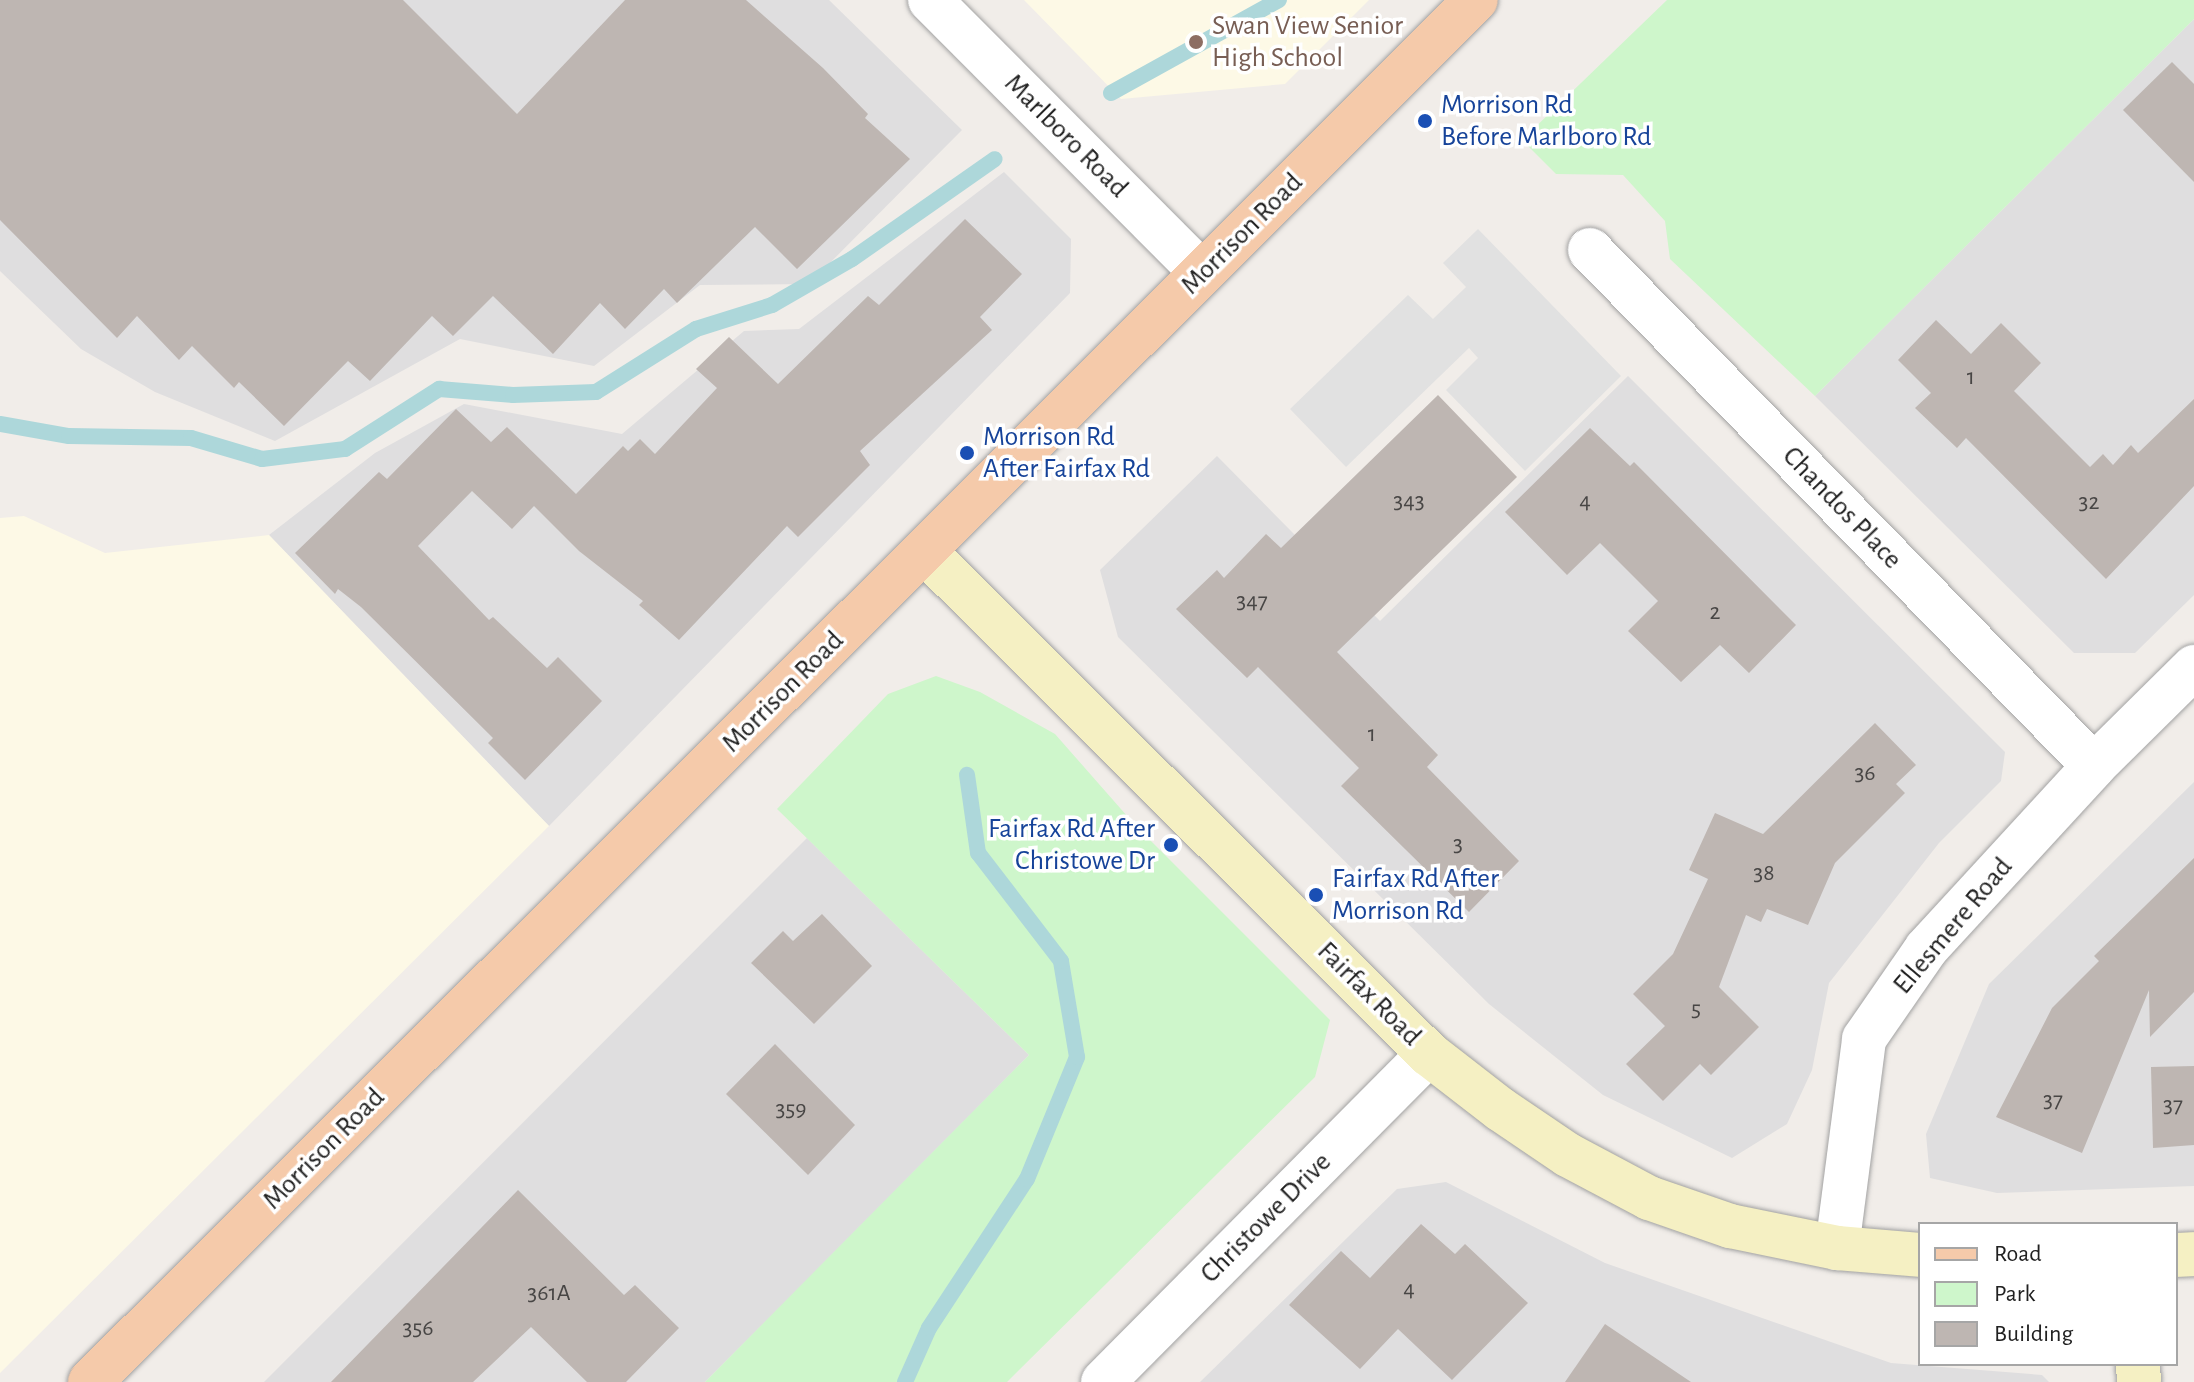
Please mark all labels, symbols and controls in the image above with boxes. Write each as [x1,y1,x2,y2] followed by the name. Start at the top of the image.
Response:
[1212,9,1403,75] place label: Swan View Senior High School
[1187,33,1205,51] marker: Swan View Senior High School
[997,67,1135,205] street label: Marlboro Road
[1441,88,1651,154] place label: Morrison Rd Before Marlboro Rd
[1416,112,1434,130] marker: Morrison Rd Before Marlboro Rd
[1174,166,1310,302] street label: Morrison Road
[1967,364,1975,392] house number: 1
[983,420,1150,486] place label: Morrison Rd After Fairfax Rd
[1775,440,1909,576] street label: Chandos Place
[958,444,976,462] marker: Morrison Rd After Fairfax Rd
[1393,488,1425,516] house number: 343
[1579,488,1591,516] house number: 4
[2079,489,2099,517] house number: 32
[1236,588,1268,616] house number: 347
[1710,599,1720,627] house number: 2
[715,624,851,760] street label: Morrison Road
[1368,721,1376,749] house number: 1
[1854,760,1876,788] house number: 36
[988,812,1155,878] place label: Fairfax Rd After Christowe Dr
[1453,831,1463,859] house number: 3
[1162,836,1180,854] marker: Fairfax Rd After Christowe Dr
[1886,851,2020,1001] street label: Ellesmere Road
[1753,860,1775,888] house number: 38
[1332,862,1499,928] place label: Fairfax Rd After Morrison Rd
[1307,886,1325,904] marker: Fairfax Rd After Morrison Rd
[1310,935,1428,1053] street label: Fairfax Road
[1691,996,1701,1024] house number: 5
[256,1081,392,1217] street label: Morrison Road
[2043,1087,2063,1115] house number: 37
[2163,1092,2183,1120] house number: 37
[775,1096,807,1124] house number: 359
[1194,1146,1338,1290] street label: Christowe Drive
[1918,1222,2178,1366] legend
[1994,1242,2042,1266] text: Road
[1403,1276,1415,1304] house number: 4
[527,1280,571,1308] house number: 361A
[1994,1282,2035,1306] text: Park
[402,1315,434,1343] house number: 356
[1994,1322,2073,1346] text: Building

